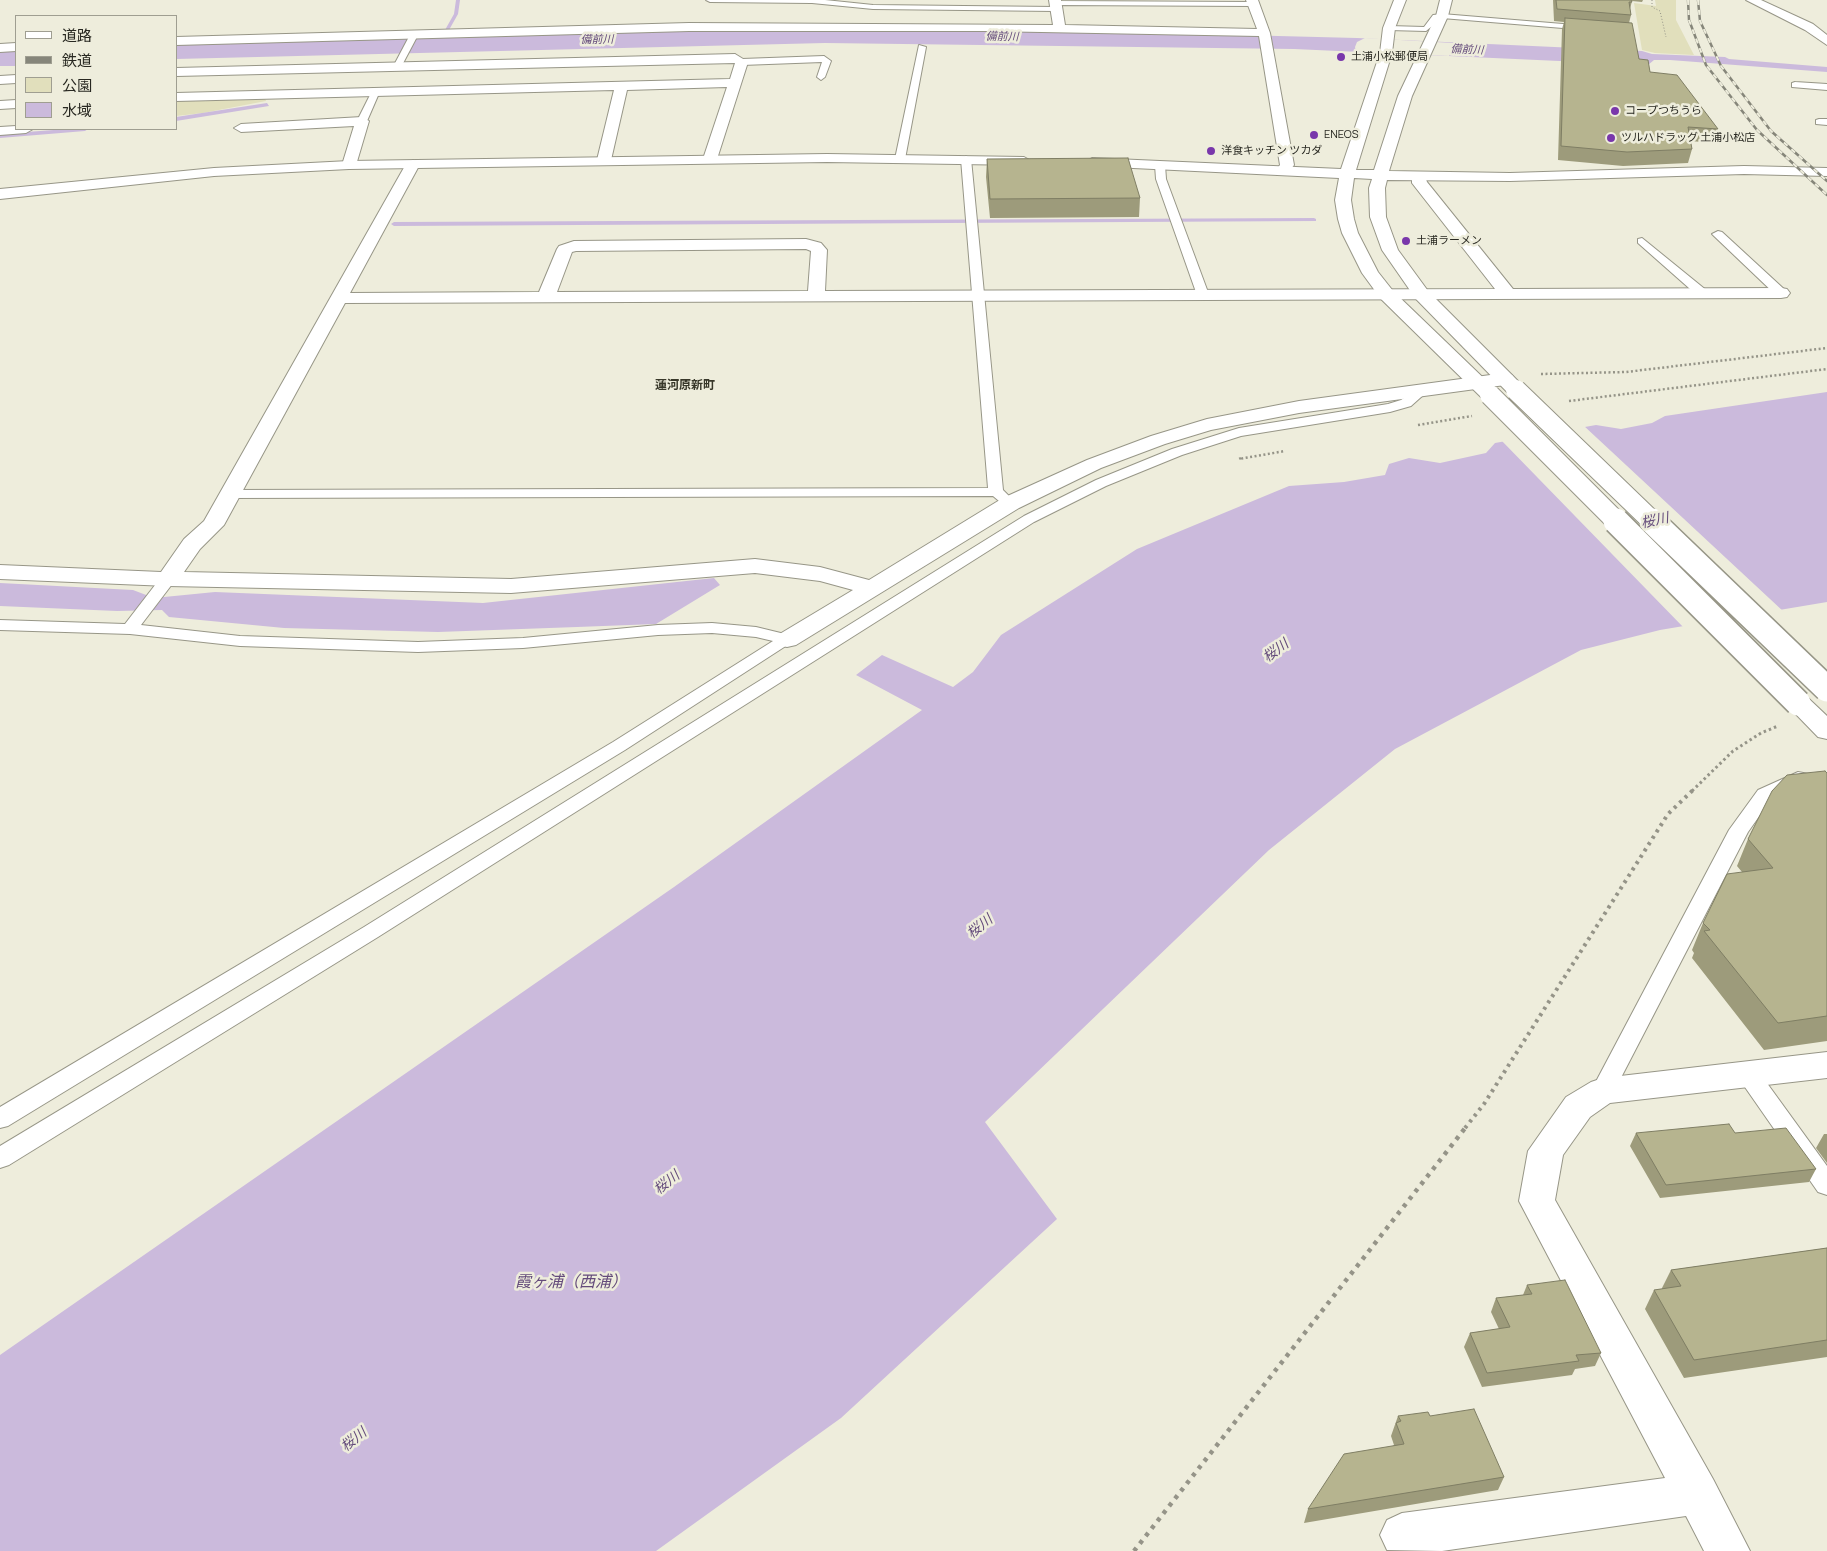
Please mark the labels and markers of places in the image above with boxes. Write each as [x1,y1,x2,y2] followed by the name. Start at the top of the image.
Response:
[1351,50,1428,64] place label: 土浦小松郵便局
[1335,51,1347,63] marker: 土浦小松郵便局
[1625,104,1702,118] place label: コープつちうら
[1609,105,1621,117] marker: コープつちうら
[1324,128,1358,142] place label: ENEOS
[1308,129,1320,141] marker: ENEOS
[1621,131,1755,145] place label: ツルハドラッグ 土浦小松店
[1605,132,1617,144] marker: ツルハドラッグ 土浦小松店
[1221,144,1322,158] place label: 洋食キッチン ツカダ
[1205,145,1217,157] marker: 洋食キッチン ツカダ
[1416,234,1482,248] place label: 土浦ラーメン
[1400,235,1412,247] marker: 土浦ラーメン

